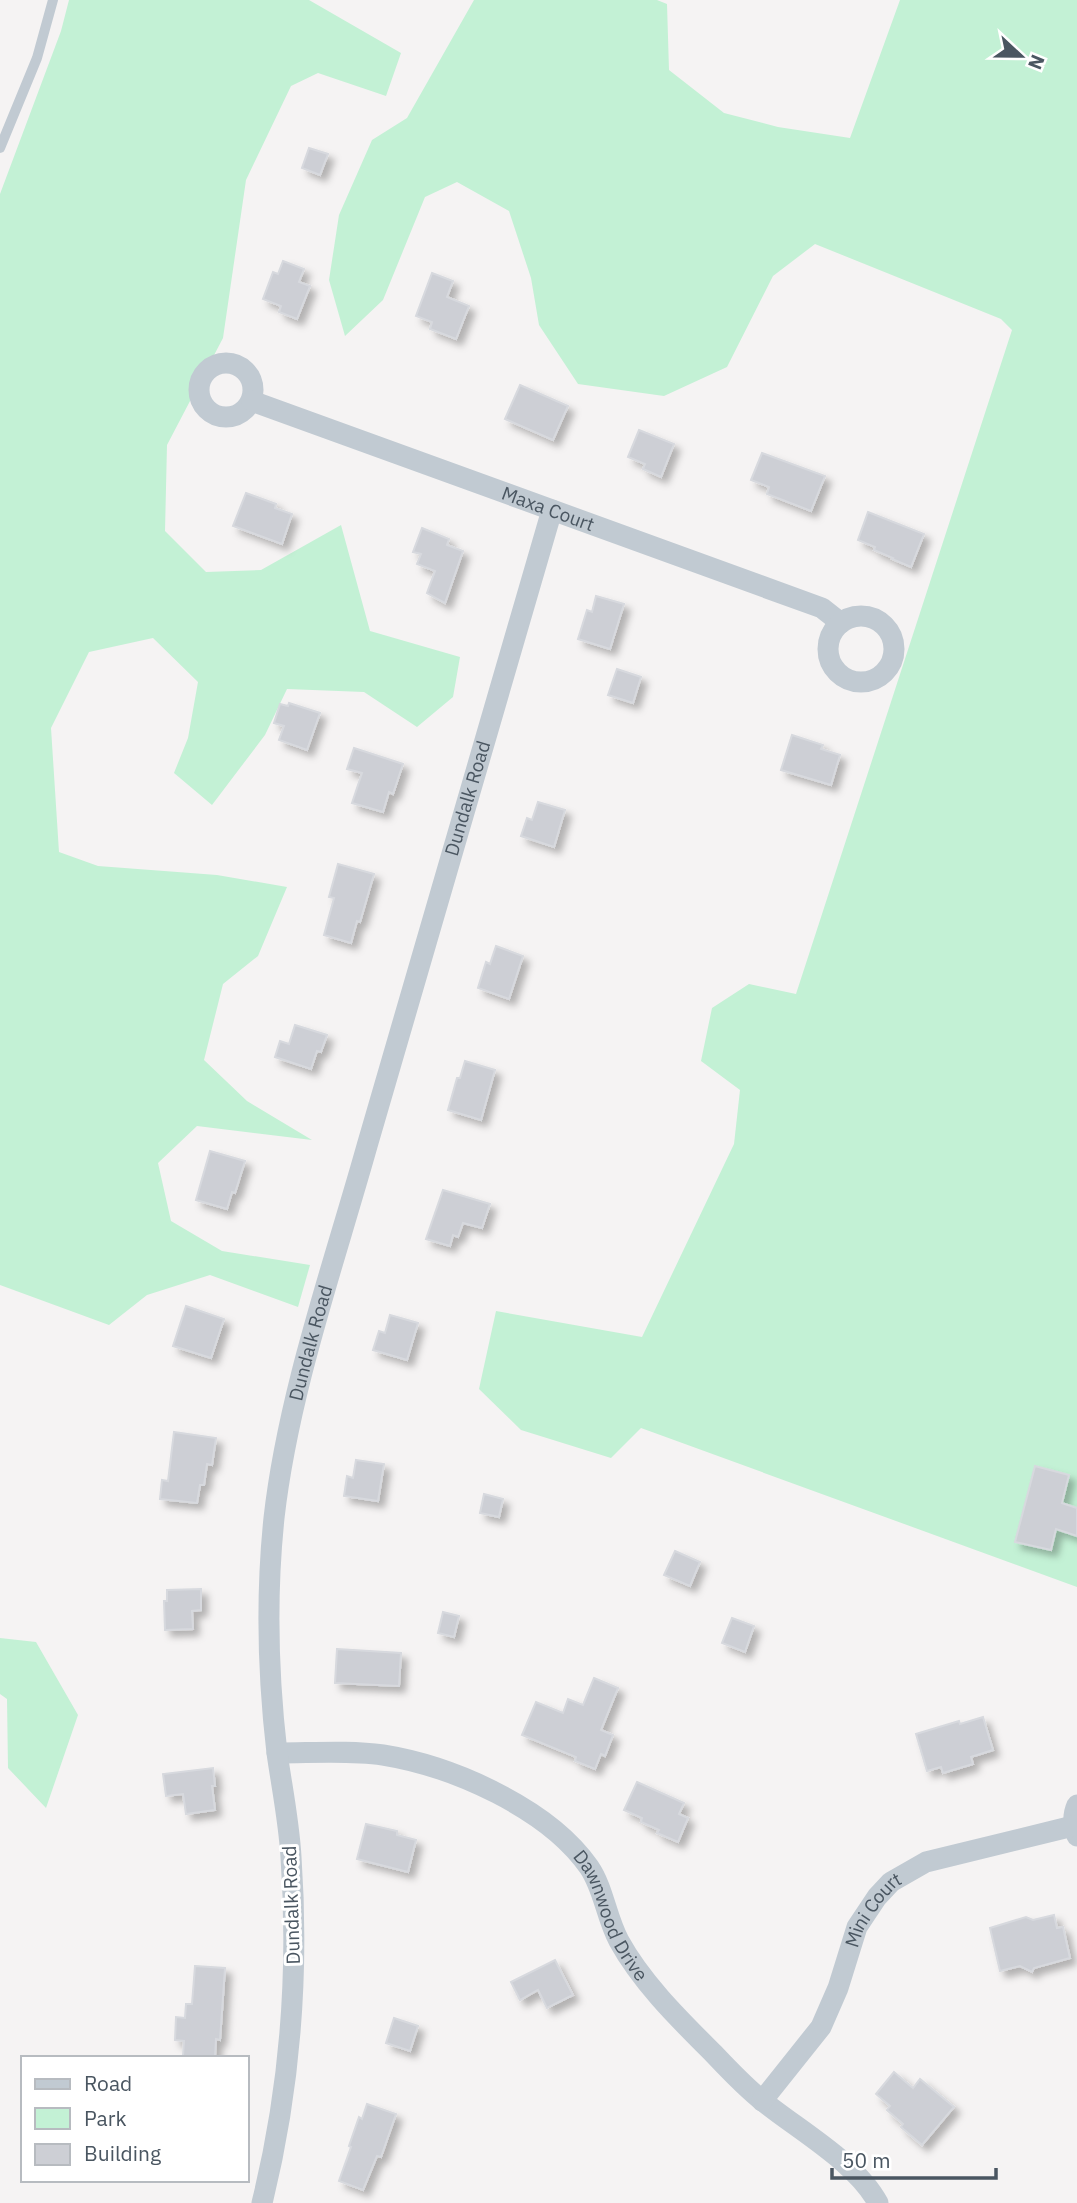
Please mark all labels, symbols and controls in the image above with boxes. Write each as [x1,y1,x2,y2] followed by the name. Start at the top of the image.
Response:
[986,21,1056,91] north arrow
[1023,51,1050,73] text: N
[498,481,598,536] street label: Maxa Court
[439,738,495,859] street label: Dundalk Road
[283,1282,337,1403] street label: Dundalk Road
[277,1845,305,1965] street label: Dundalk Road
[568,1845,653,1986] street label: Dawnwood Drive
[839,1867,906,1950] street label: Mini Court
[21,2056,248,2182] legend
[84,2069,132,2097] text: Road
[84,2104,127,2132] text: Park
[832,2136,996,2180] scale bar
[84,2139,161,2167] text: Building
[842,2146,891,2174] text: 50 m

